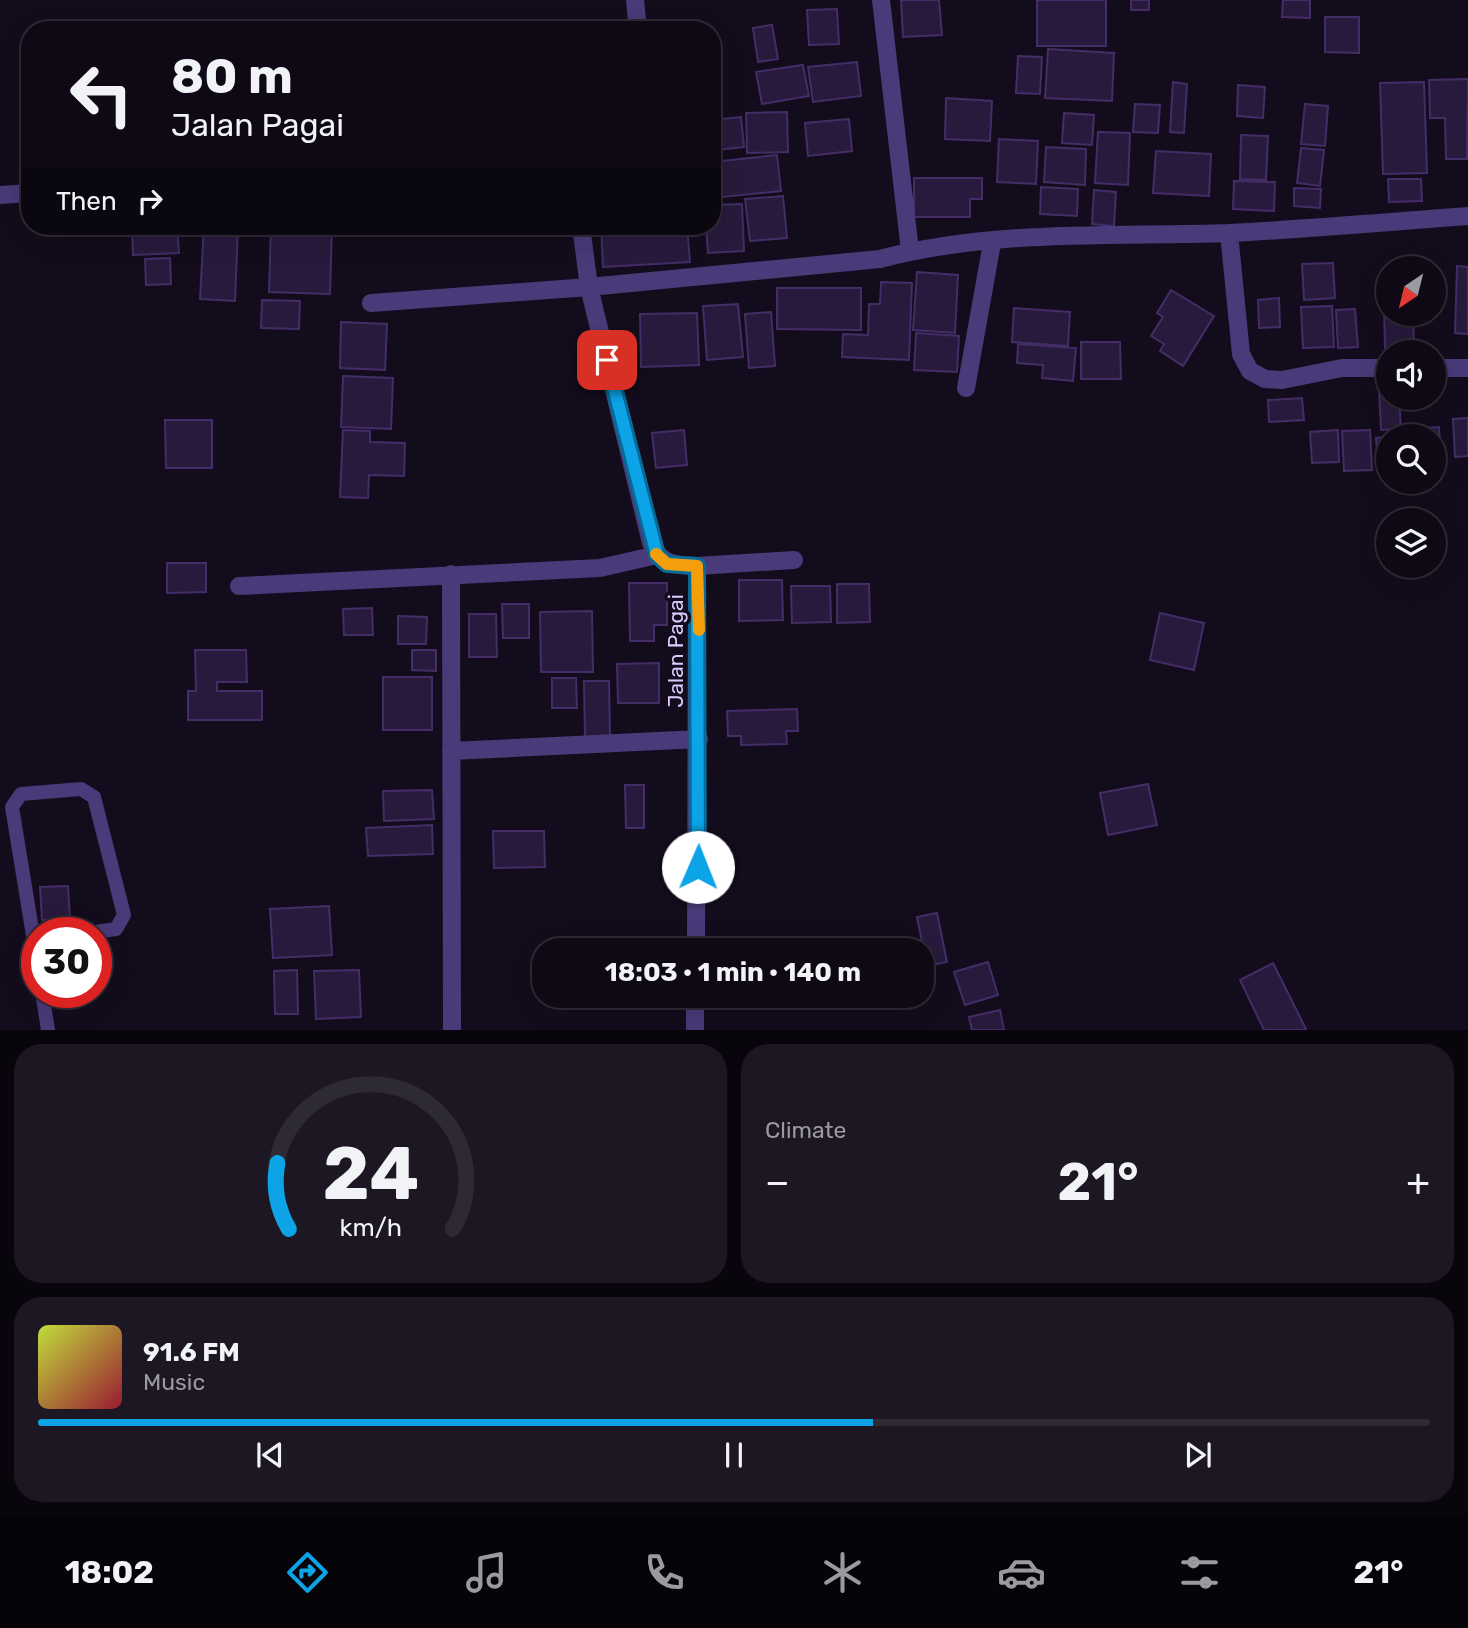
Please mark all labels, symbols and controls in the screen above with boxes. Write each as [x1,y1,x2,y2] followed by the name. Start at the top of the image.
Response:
[171,47,293,105] text: 80 m
[56,49,147,140] icon: left
[171,106,344,144] text: Jalan Pagai
[131,182,169,220] icon: right
[56,186,117,217] text: Then
[1376,256,1446,326] north arrow
[1376,256,1446,578] map controls
[577,330,637,390] pin
[1376,340,1446,410] button: sound
[588,341,626,379] icon: arrive
[1376,424,1446,494] button: search
[1376,508,1446,578] button: layers
[663,594,688,708] street label: Jalan Pagai
[661,830,735,904] position arrow
[21,917,112,1008] speed limit sign: 30
[605,957,861,988] text: 18:03 · 1 min · 140 m
[765,1116,846,1144] text: Climate
[322,1132,419,1218] text: 24
[1058,1151,1139,1213] text: 21°
[765,1159,790,1205] text: −
[1406,1159,1430,1205] text: +
[339,1213,402,1242] text: km/h
[143,1337,240,1368] text: 91.6 FM
[143,1368,205,1396] text: Music
[251,1436,289,1474] icon: previous
[715,1436,753,1474] icon: pause
[1179,1436,1217,1474] icon: next
[283,1548,332,1597] icon: directions
[462,1548,511,1597] icon: music
[640,1548,689,1597] icon: phone
[818,1548,867,1597] icon: climate
[997,1548,1046,1597] icon: car
[1175,1548,1224,1597] icon: filters
[65,1553,154,1591] text: 18:02
[1353,1553,1403,1591] text: 21°

